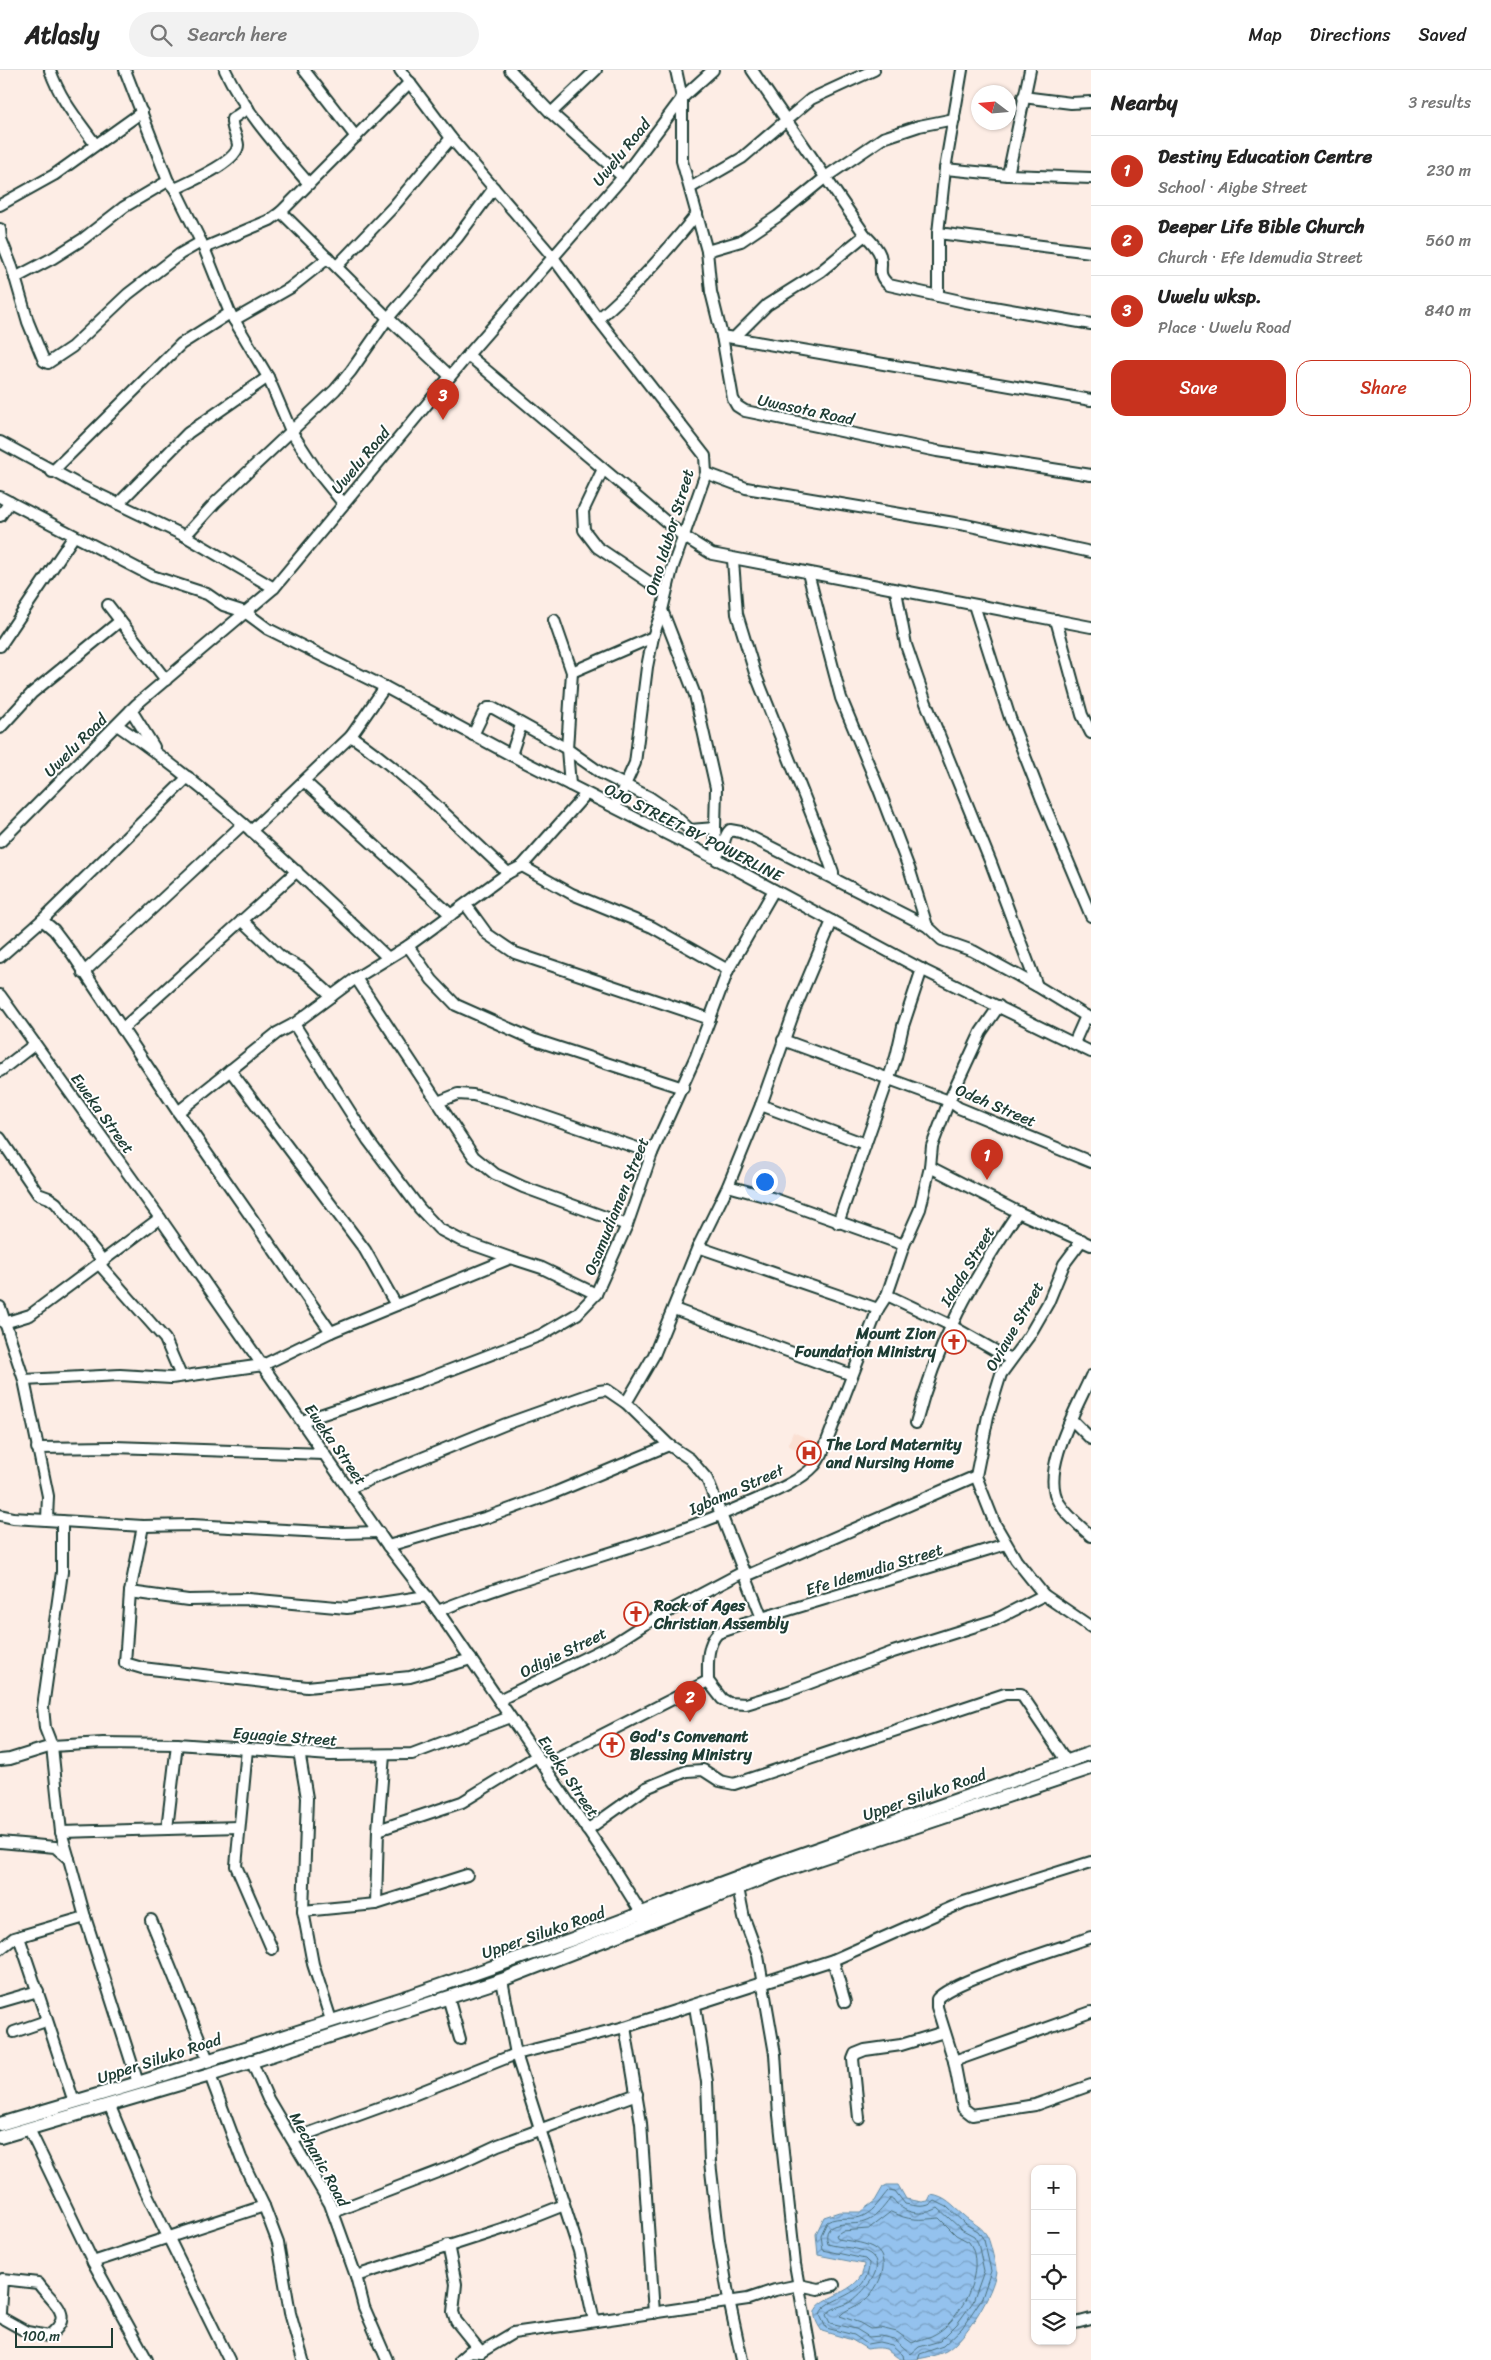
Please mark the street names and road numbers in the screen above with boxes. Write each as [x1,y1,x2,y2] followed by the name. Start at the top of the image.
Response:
[585,110,659,193] street label: Uwelu Road
[755,385,858,434] street label: Uwasota Road
[323,419,399,501] street label: Uwelu Road
[636,465,703,599] street label: Omo Idubor Street
[36,705,115,784] street label: Uwelu Road
[599,775,789,891] street label: OJO STREET BY POWERLINE
[63,1066,142,1160] street label: Eweka Street
[951,1075,1041,1136] street label: Odeh Street
[576,1133,657,1280] street label: Osamudiamen Street
[931,1220,1003,1313] street label: Idada Street
[977,1276,1052,1377] street label: Oviawe Street
[297,1397,375,1491] street label: Eweka Street
[683,1455,789,1524] street label: Igbama Street
[802,1535,946,1604] street label: Efe Idemudia Street
[515,1619,612,1686] street label: Odigie Street
[232,1718,338,1755] street label: Eguagie Street
[530,1729,607,1824] street label: Eweka Street
[858,1759,991,1829] street label: Upper Siluko Road
[477,1897,610,1967] street label: Upper Siluko Road
[93,2024,227,2092] street label: Upper Siluko Road
[281,2106,359,2214] street label: Mechanic Road

